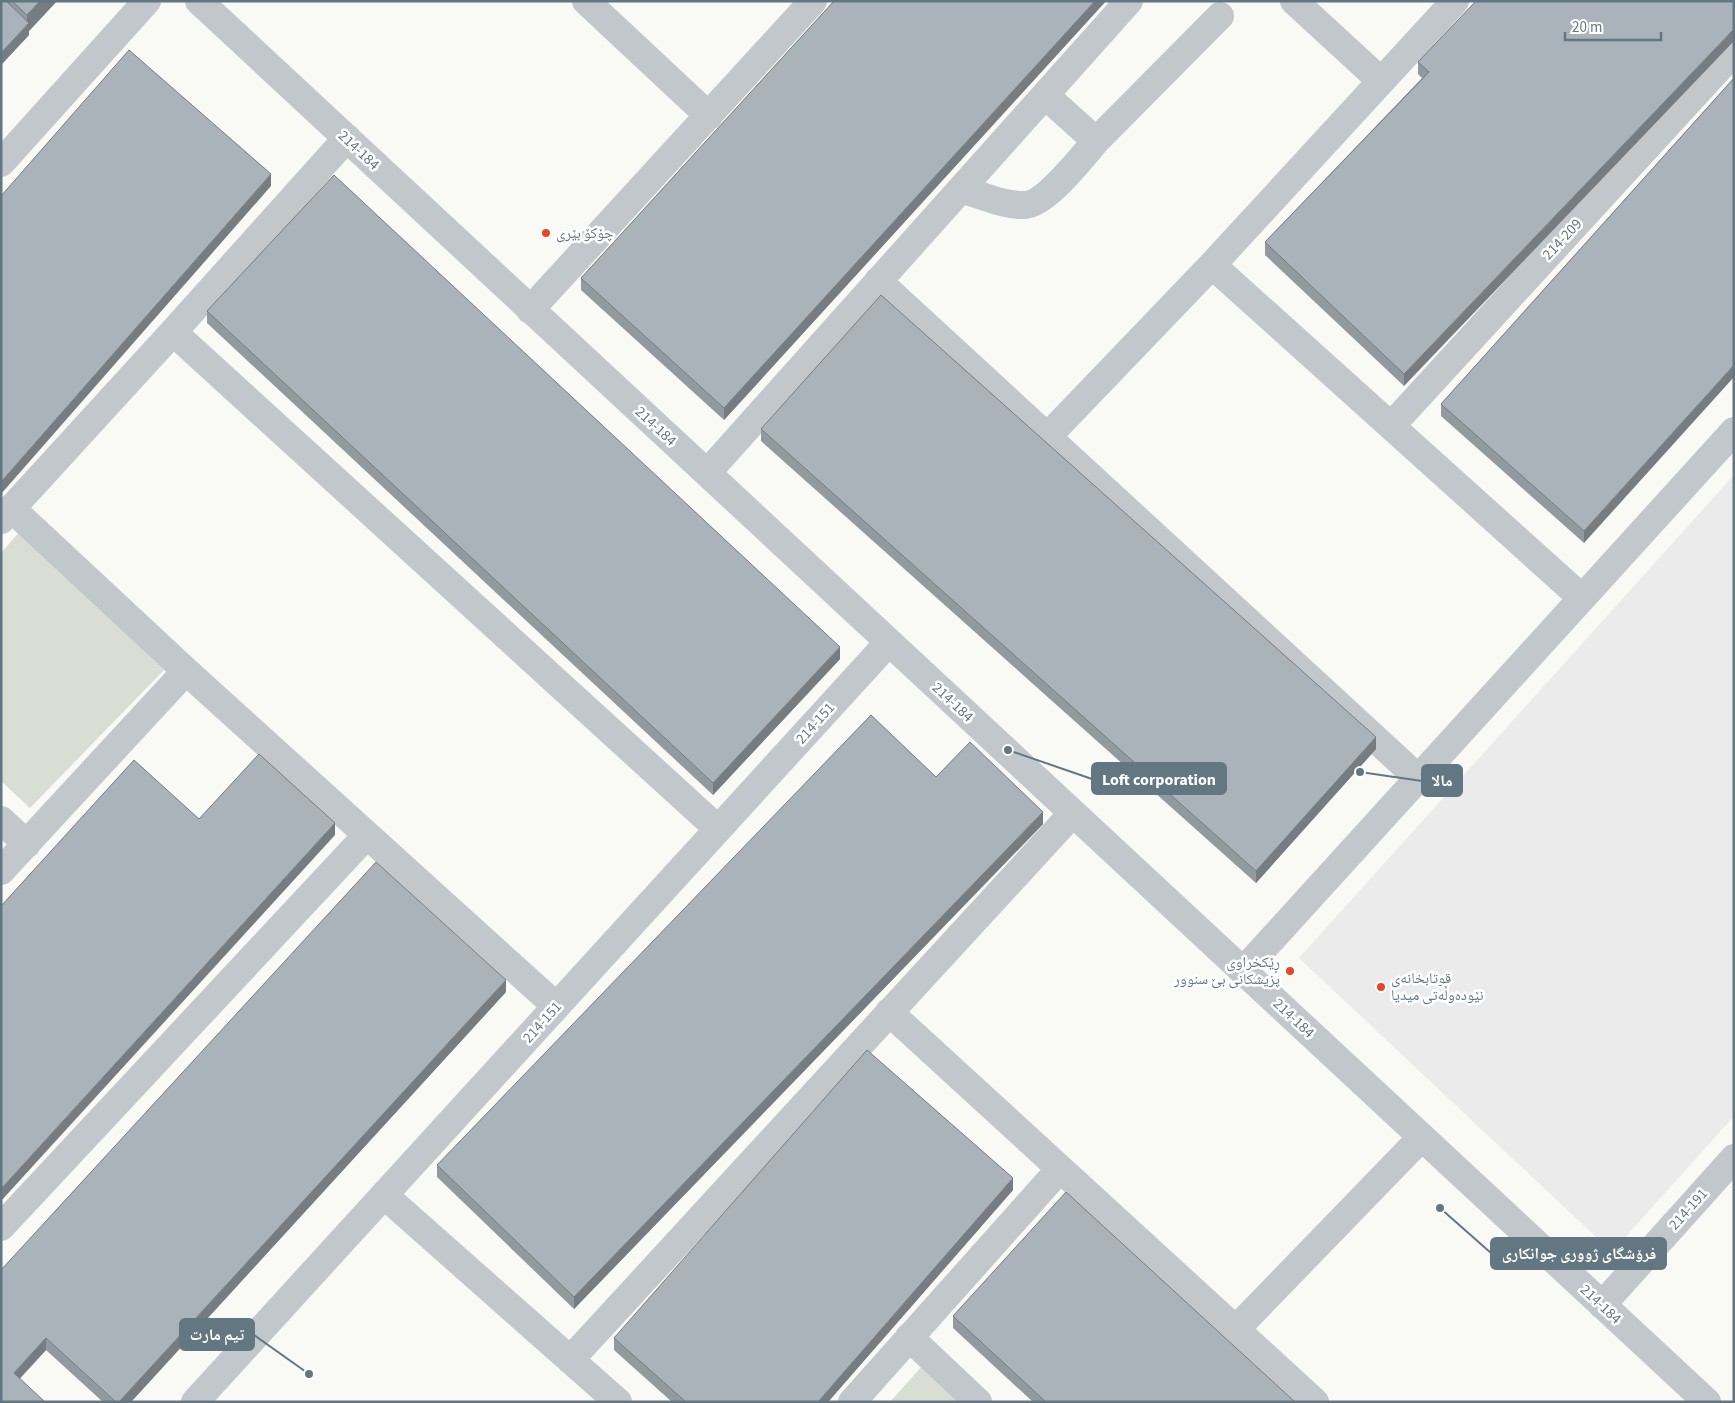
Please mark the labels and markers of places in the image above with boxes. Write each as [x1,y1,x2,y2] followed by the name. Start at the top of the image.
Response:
[556,223,614,244] place label: چۆکۆ بێری
[540,227,552,239] marker: چۆکۆ بێری
[1092,763,1226,794] callout: Loft corporation
[1422,765,1462,796] callout: مالا
[1173,952,1280,990] place label: ڕێکخراوی پزیشکانی بێ سنوور
[1284,965,1296,977] marker: ڕێکخراوی پزیشکانی بێ سنوور
[1391,968,1484,1006] place label: قوتابخانەی نێودەوڵەتی میدیا
[1375,981,1387,993] marker: قوتابخانەی نێودەوڵەتی میدیا
[1491,1238,1666,1269] callout: فرۆشگای ژووری جوانکاری
[180,1319,254,1350] callout: تيم مارت

